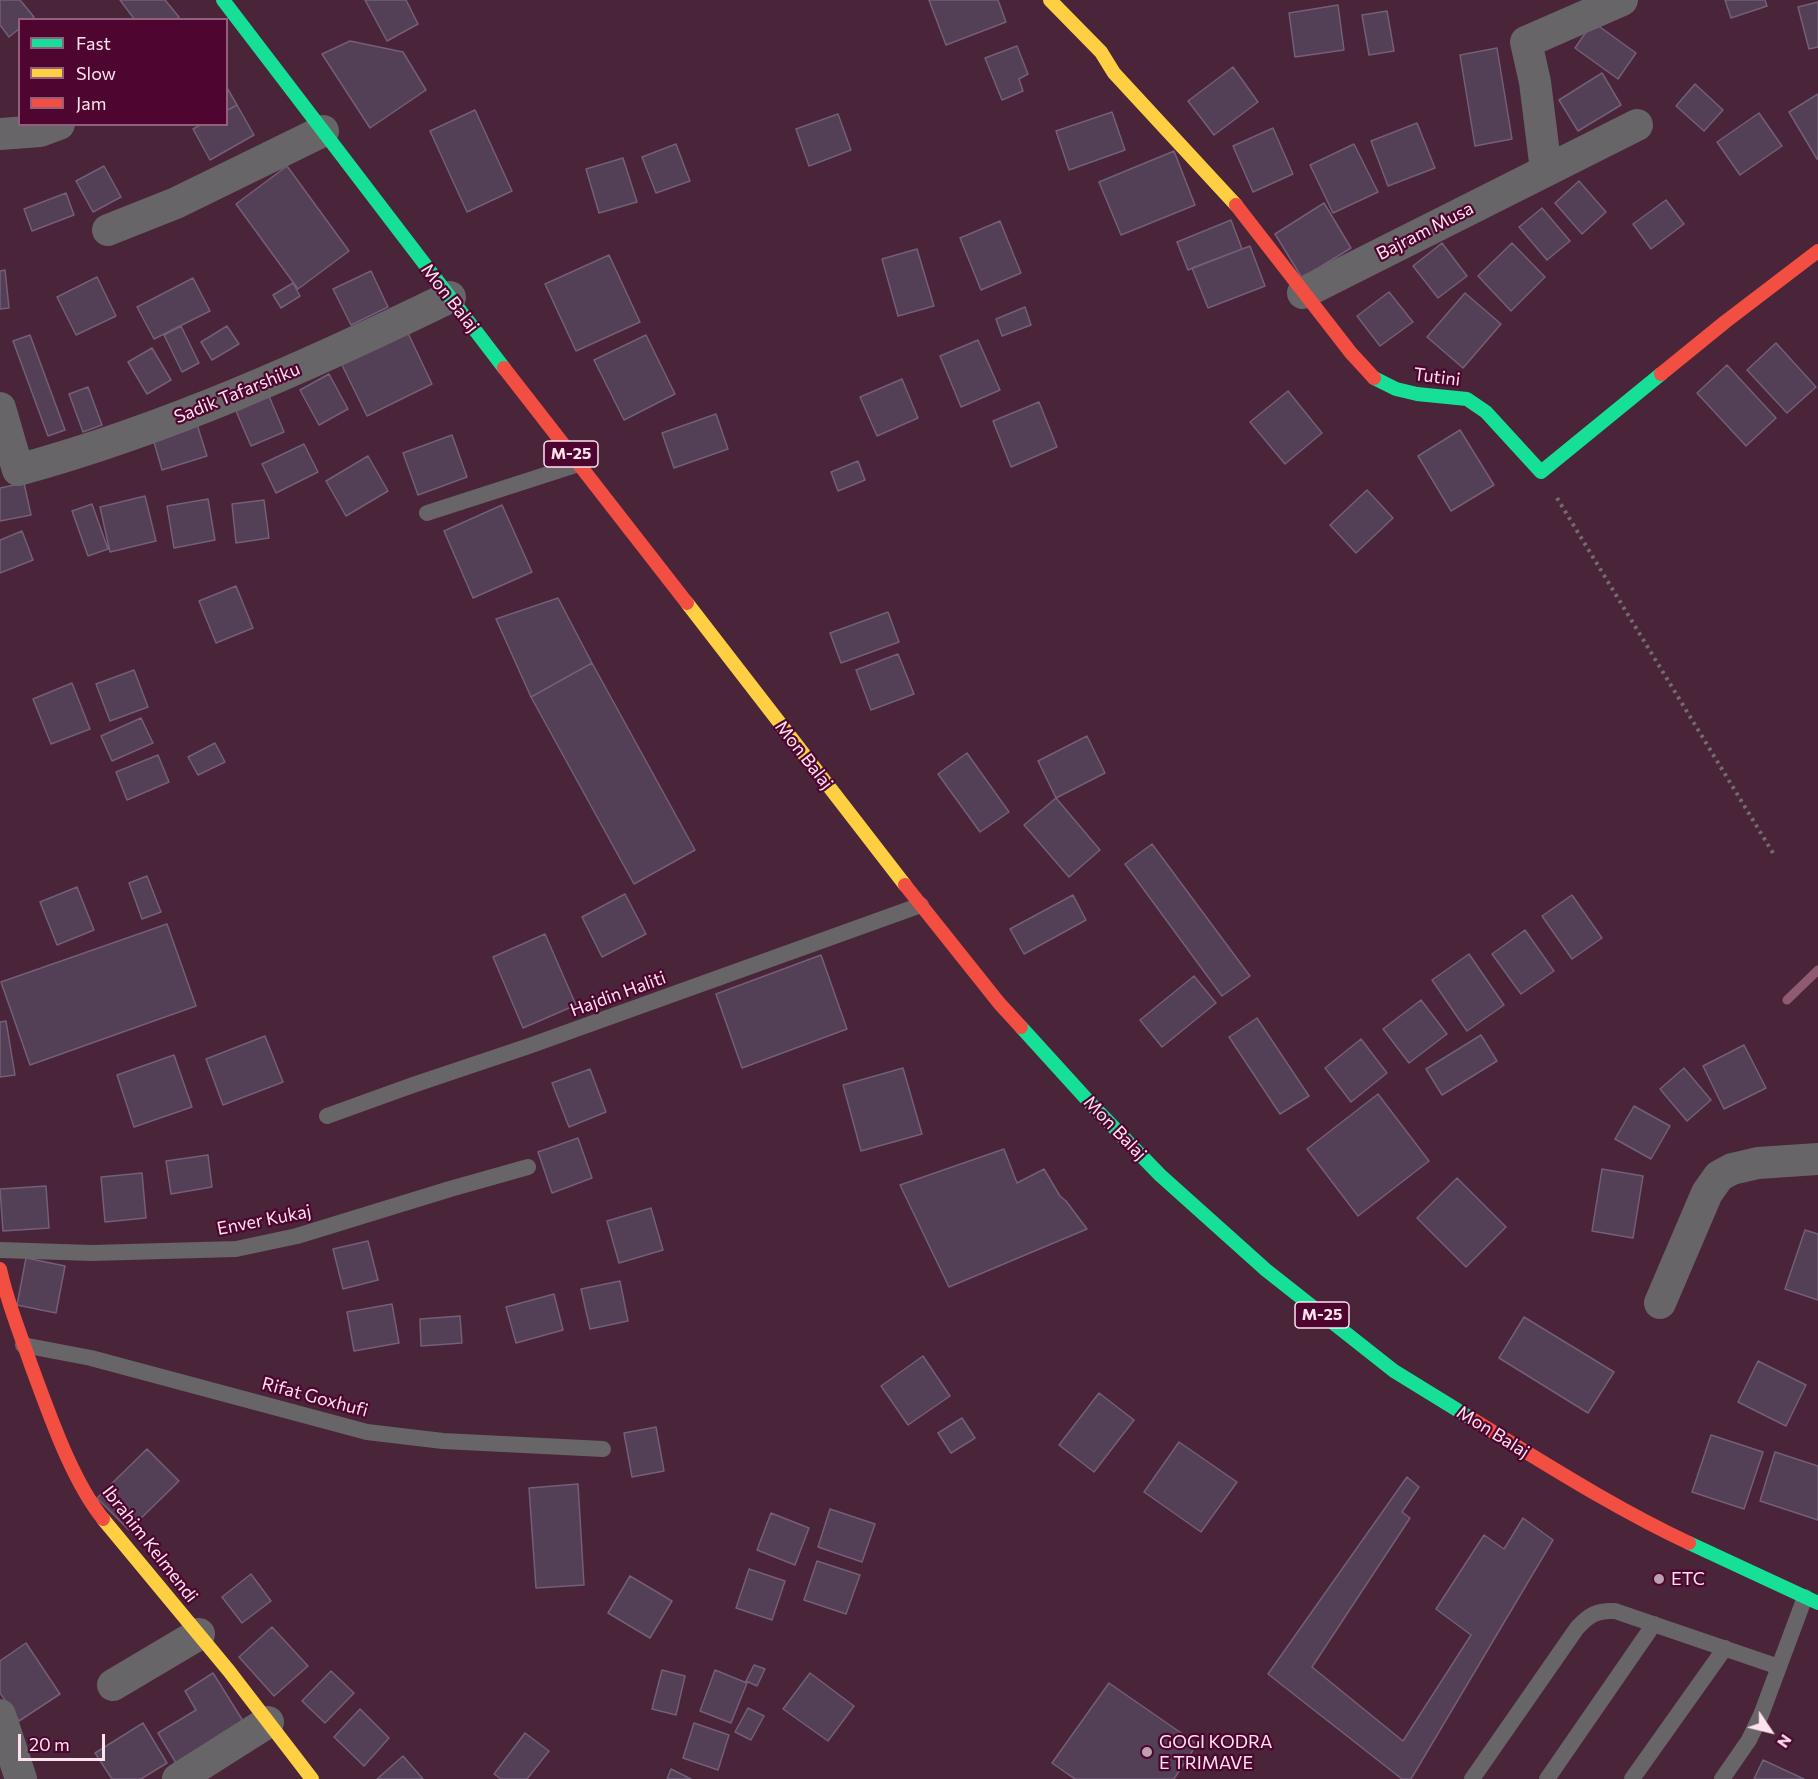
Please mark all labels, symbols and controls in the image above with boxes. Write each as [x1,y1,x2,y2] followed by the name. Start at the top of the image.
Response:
[18,18,228,126] legend
[76,32,111,54] text: Fast
[76,62,116,84] text: Slow
[76,92,106,114] text: Jam
[1373,197,1477,265] street label: Bajram Musa
[416,259,484,337] street label: Mon Balaj
[171,358,303,428] street label: Sadik Tafarshiku
[1412,363,1462,391] street label: Tutini
[544,441,598,467] road number: M-25
[770,716,838,794] street label: Mon Balaj
[567,967,669,1021] street label: Hajdin Haliti
[1079,1091,1151,1165] street label: Mon Balaj
[215,1200,313,1240] street label: Enver Kukaj
[1295,1302,1349,1328] road number: M-25
[260,1372,370,1422] street label: Rifat Goxhufi
[1453,1401,1533,1463] street label: Mon Balaj
[98,1481,202,1607] street label: Ibrahim Kelmendi
[1671,1568,1705,1590] place label: ETC
[1652,1572,1666,1586] marker: ETC
[1740,1701,1800,1761] north arrow
[21,1722,108,1760] scale bar
[1159,1731,1272,1774] place label: GOGI KODRA E TRIMAVE
[1774,1731,1796,1752] text: N
[29,1733,70,1755] text: 20 m
[1140,1745,1154,1759] marker: GOGI KODRA E TRIMAVE

